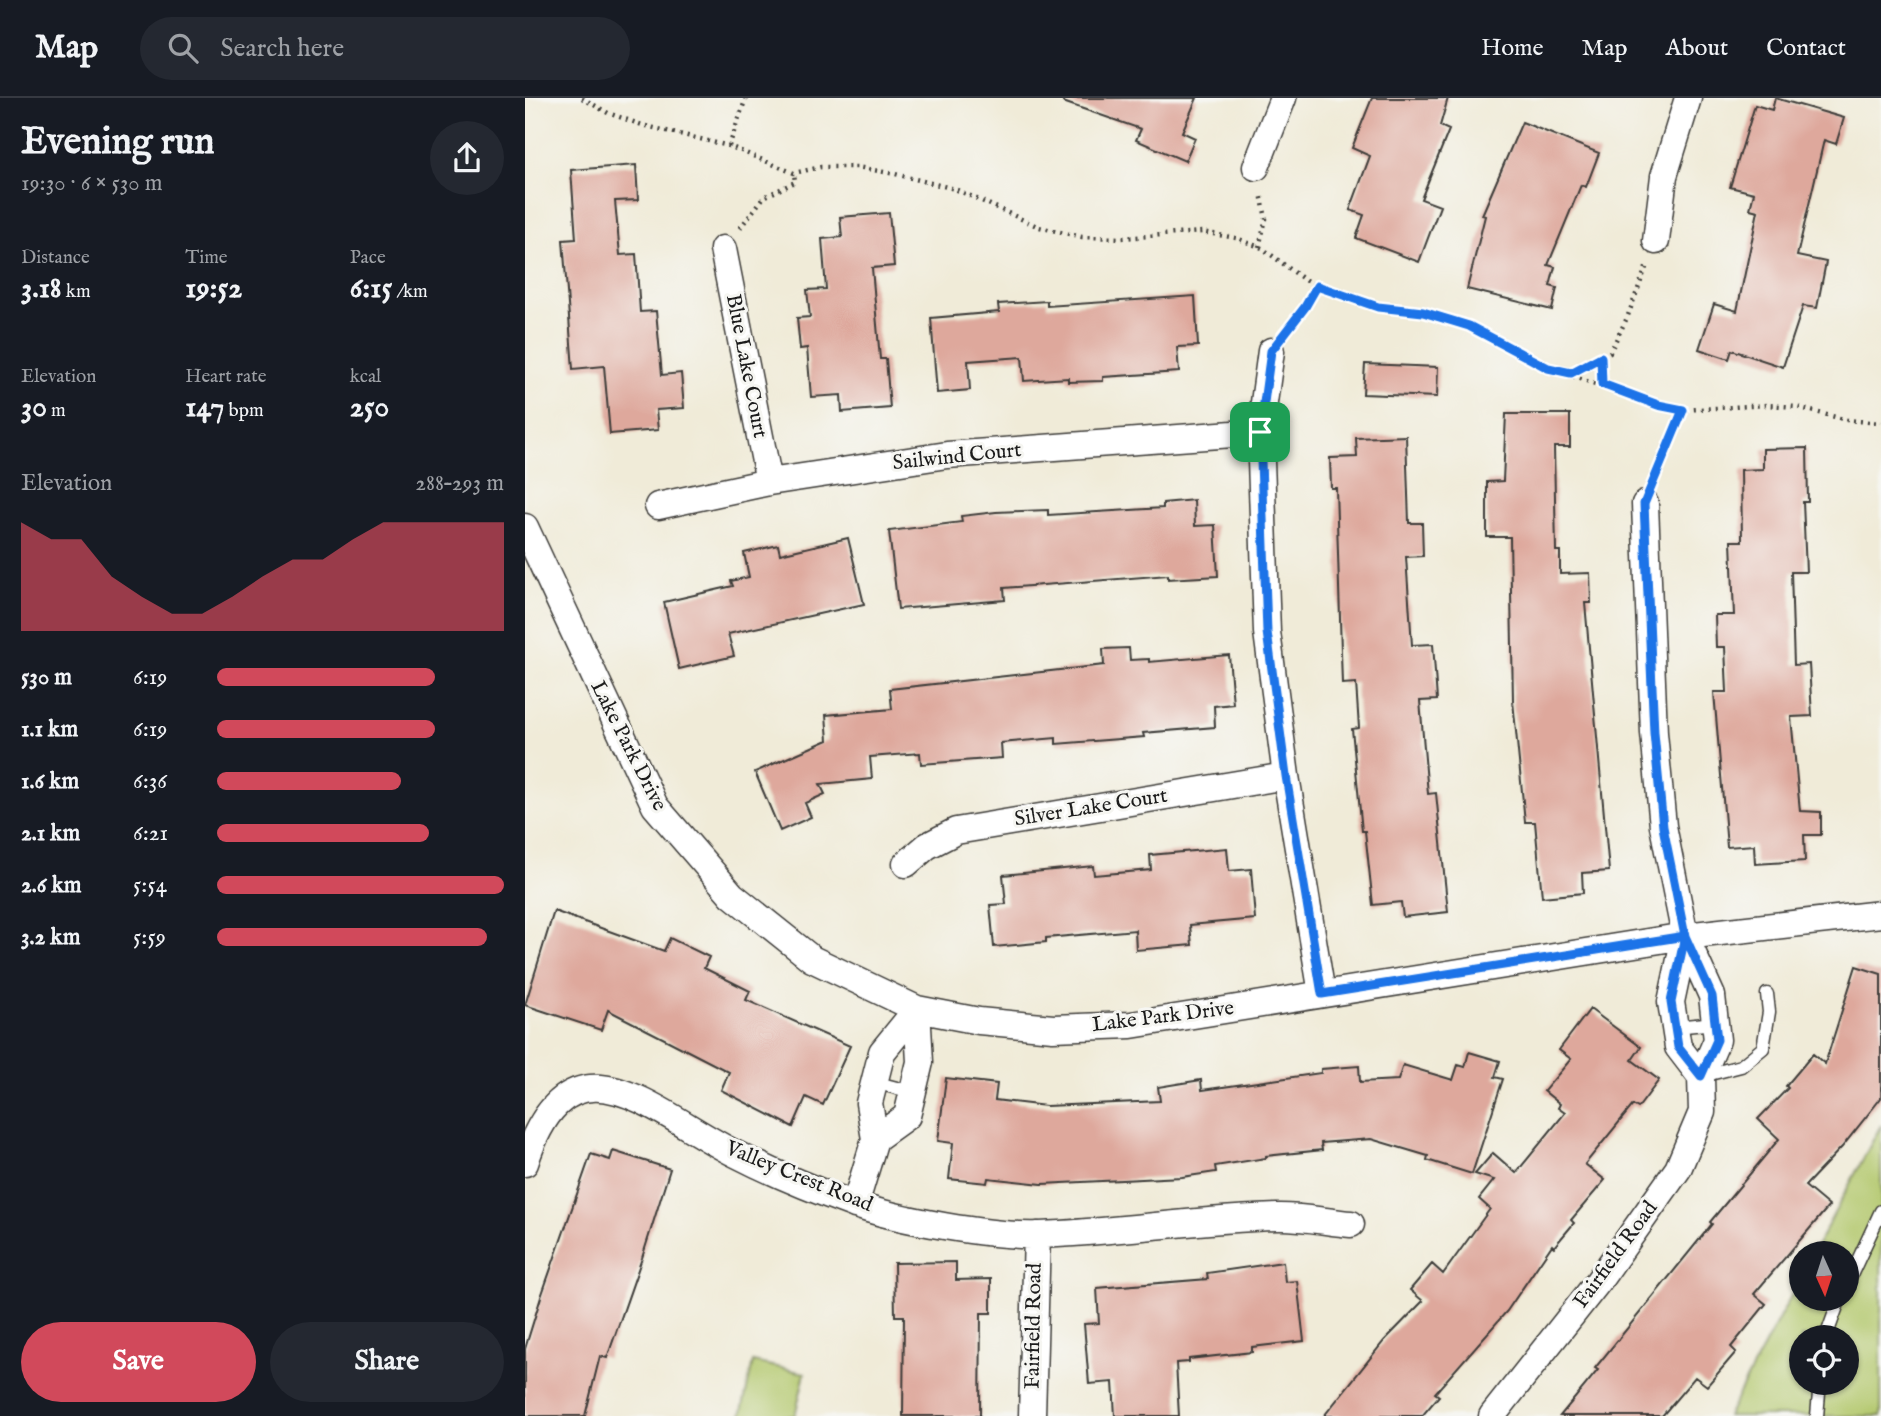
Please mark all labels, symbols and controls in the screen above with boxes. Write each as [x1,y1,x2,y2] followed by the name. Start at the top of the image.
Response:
[140,17,630,80] search box
[35,27,98,69] text: Map
[164,29,202,67] icon: search
[220,32,344,65] text: Search here
[1481,33,1544,64] text: Home
[1582,33,1628,64] text: Map
[1666,33,1728,64] text: About
[1766,33,1846,64] text: Contact
[21,119,215,167] text: Evening run
[430,121,504,195] button: share
[21,169,162,198] text: 19:30 · 6 × 530 m
[21,246,90,270] text: Distance
[185,246,228,270] text: Time
[350,246,386,270] text: Pace
[21,270,62,308] text: 3.18
[185,270,242,308] text: 19:52
[350,270,392,308] text: 6:15
[62,280,91,304] text: km
[392,280,428,304] text: /km
[719,292,773,440] street label: Blue Lake Court
[21,365,96,389] text: Elevation
[185,365,266,389] text: Heart rate
[350,365,381,389] text: kcal
[21,389,47,427] text: 30
[185,389,224,427] text: 147
[350,389,389,427] text: 250
[47,399,66,423] text: m
[224,399,264,423] text: bpm
[1230,402,1290,462] pin
[1241,413,1279,451] icon: arrive
[891,437,1023,477] street label: Sailwind Court
[21,469,112,498] text: Elevation
[415,469,504,498] text: 288–293 m
[21,663,72,692] text: 530 m
[133,663,167,692] text: 6:19
[584,676,673,816] street label: Lake Park Drive
[21,715,78,744] text: 1.1 km
[133,715,167,744] text: 6:19
[21,767,79,796] text: 1.6 km
[133,767,167,796] text: 6:36
[1013,783,1169,833] street label: Silver Lake Court
[21,819,80,848] text: 2.1 km
[133,819,168,848] text: 6:21
[21,871,82,900] text: 2.6 km
[133,871,167,900] text: 5:54
[21,923,80,952] text: 3.2 km
[133,923,166,952] text: 5:59
[1091,995,1236,1039] street label: Lake Park Drive
[721,1135,877,1219] street label: Valley Crest Road
[1568,1195,1664,1314] street label: Fairfield Road
[1789,1241,1859,1311] north arrow
[1789,1241,1859,1395] map controls
[1019,1262,1049,1389] street label: Fairfield Road
[21,1322,256,1402] button: Save
[270,1322,504,1402] button: Share
[1789,1325,1859,1395] button: locate

